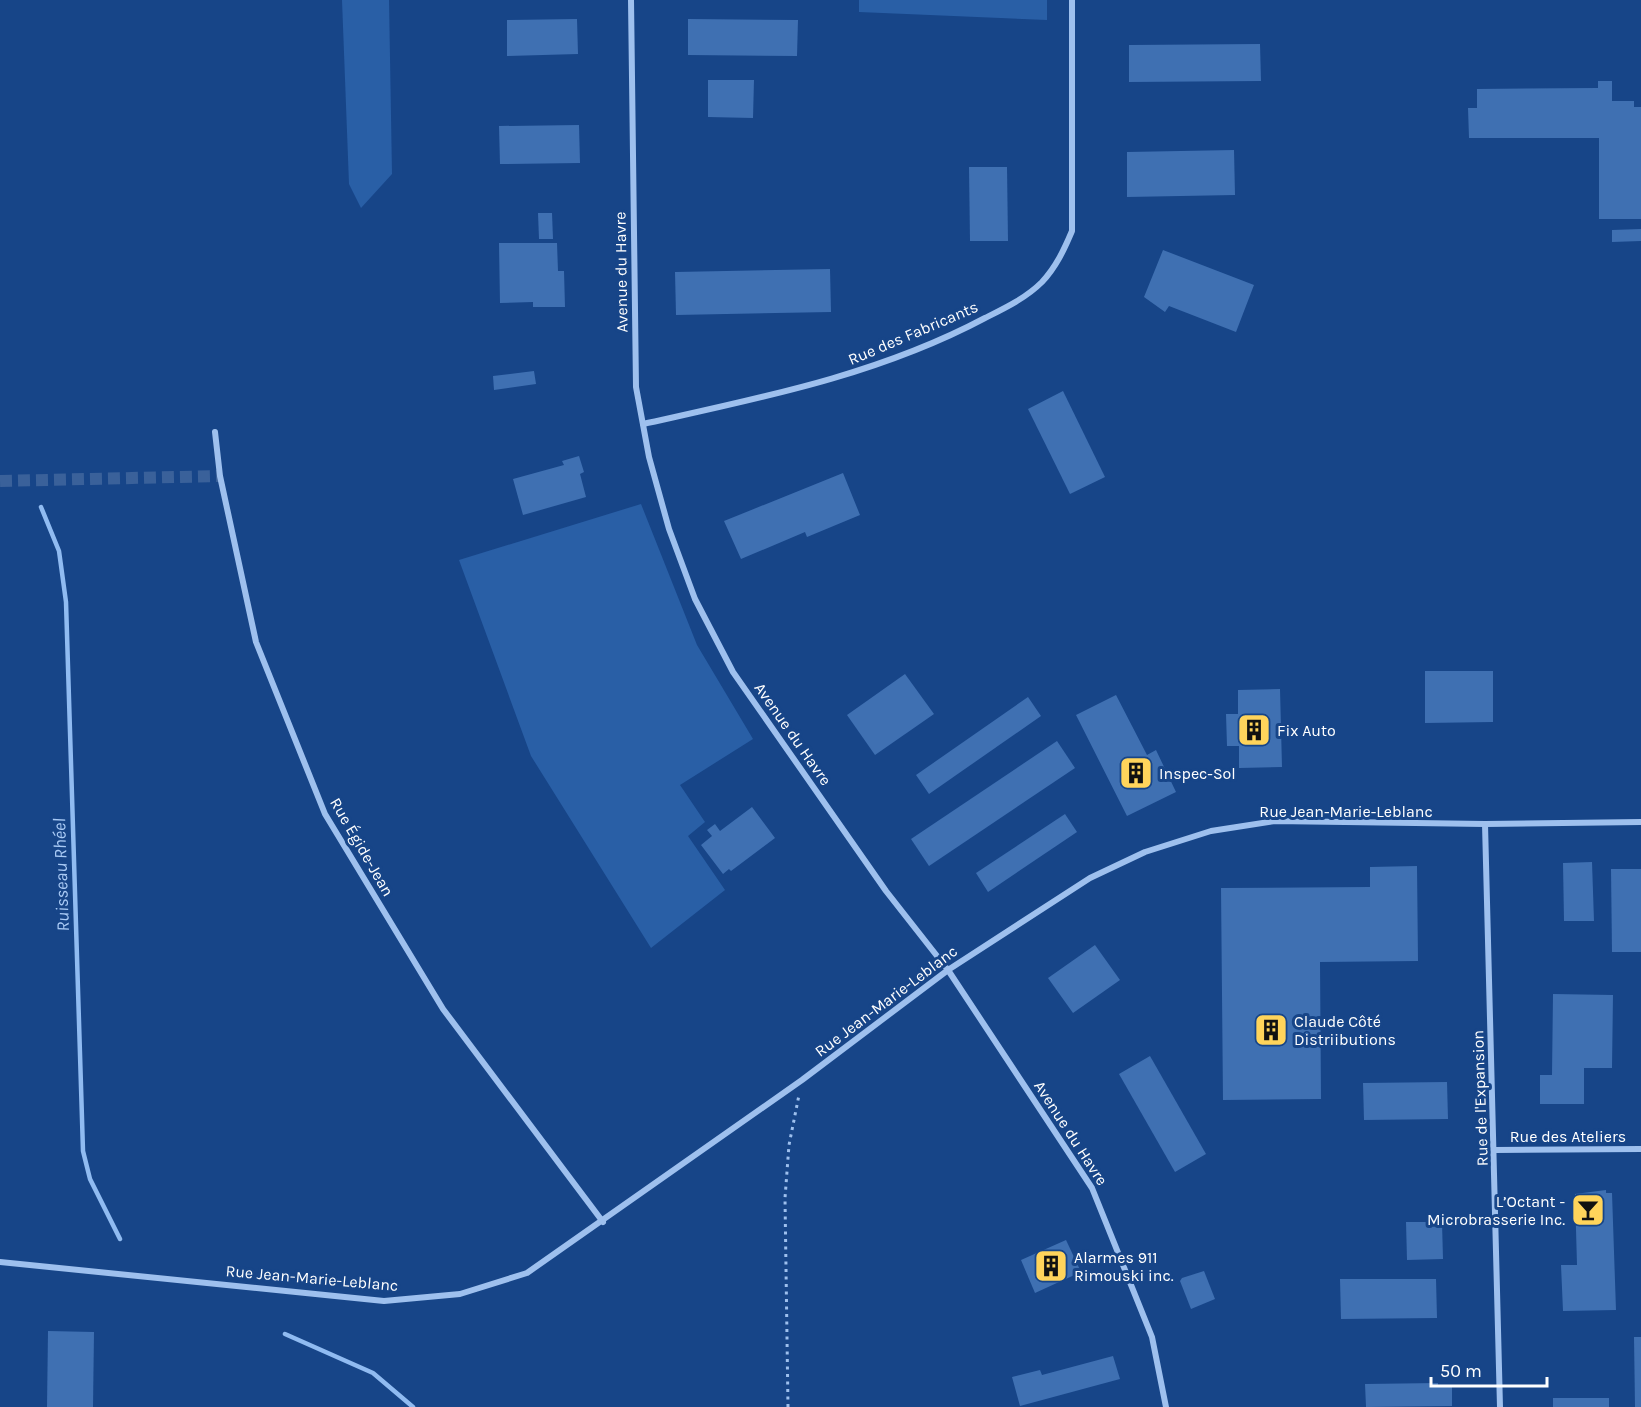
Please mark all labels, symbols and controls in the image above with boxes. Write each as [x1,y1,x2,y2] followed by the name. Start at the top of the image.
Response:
[610,211,632,333] street label: Avenue du Havre
[845,297,981,369] street label: Rue des Fabricants
[751,679,835,789] street label: Avenue du Havre
[1236,712,1272,748] building icon: Fix Auto
[1277,721,1336,740] place label: Fix Auto
[1118,755,1154,791] building icon: Inspec-Sol
[1159,764,1236,783] place label: Inspec-Sol
[326,794,398,900] street label: Rue Égide-Jean
[1259,802,1433,821] street label: Rue Jean-Marie-Leblanc
[48,817,74,932] water label: Ruisseau Rhéel
[811,941,961,1061] street label: Rue Jean-Marie-Leblanc
[1253,1012,1289,1048] building icon: Claude Côté Distriibutions
[1294,1012,1396,1049] place label: Claude Côté Distriibutions
[1468,1030,1492,1166] street label: Rue de l'Expansion
[1030,1077,1112,1189] street label: Avenue du Havre
[1510,1127,1626,1146] street label: Rue des Ateliers
[1427,1192,1565,1229] place label: L’Octant - Microbrasserie Inc.
[1570,1192,1606,1228] bar icon: L’Octant - Microbrasserie Inc.
[1033,1248,1069,1284] building icon: Alarmes 911 Rimouski inc.
[1074,1248,1174,1285] place label: Alarmes 911 Rimouski inc.
[225,1261,399,1295] street label: Rue Jean-Marie-Leblanc
[1431,1350,1546,1388] scale bar
[1440,1360,1482,1382] text: 50 m

